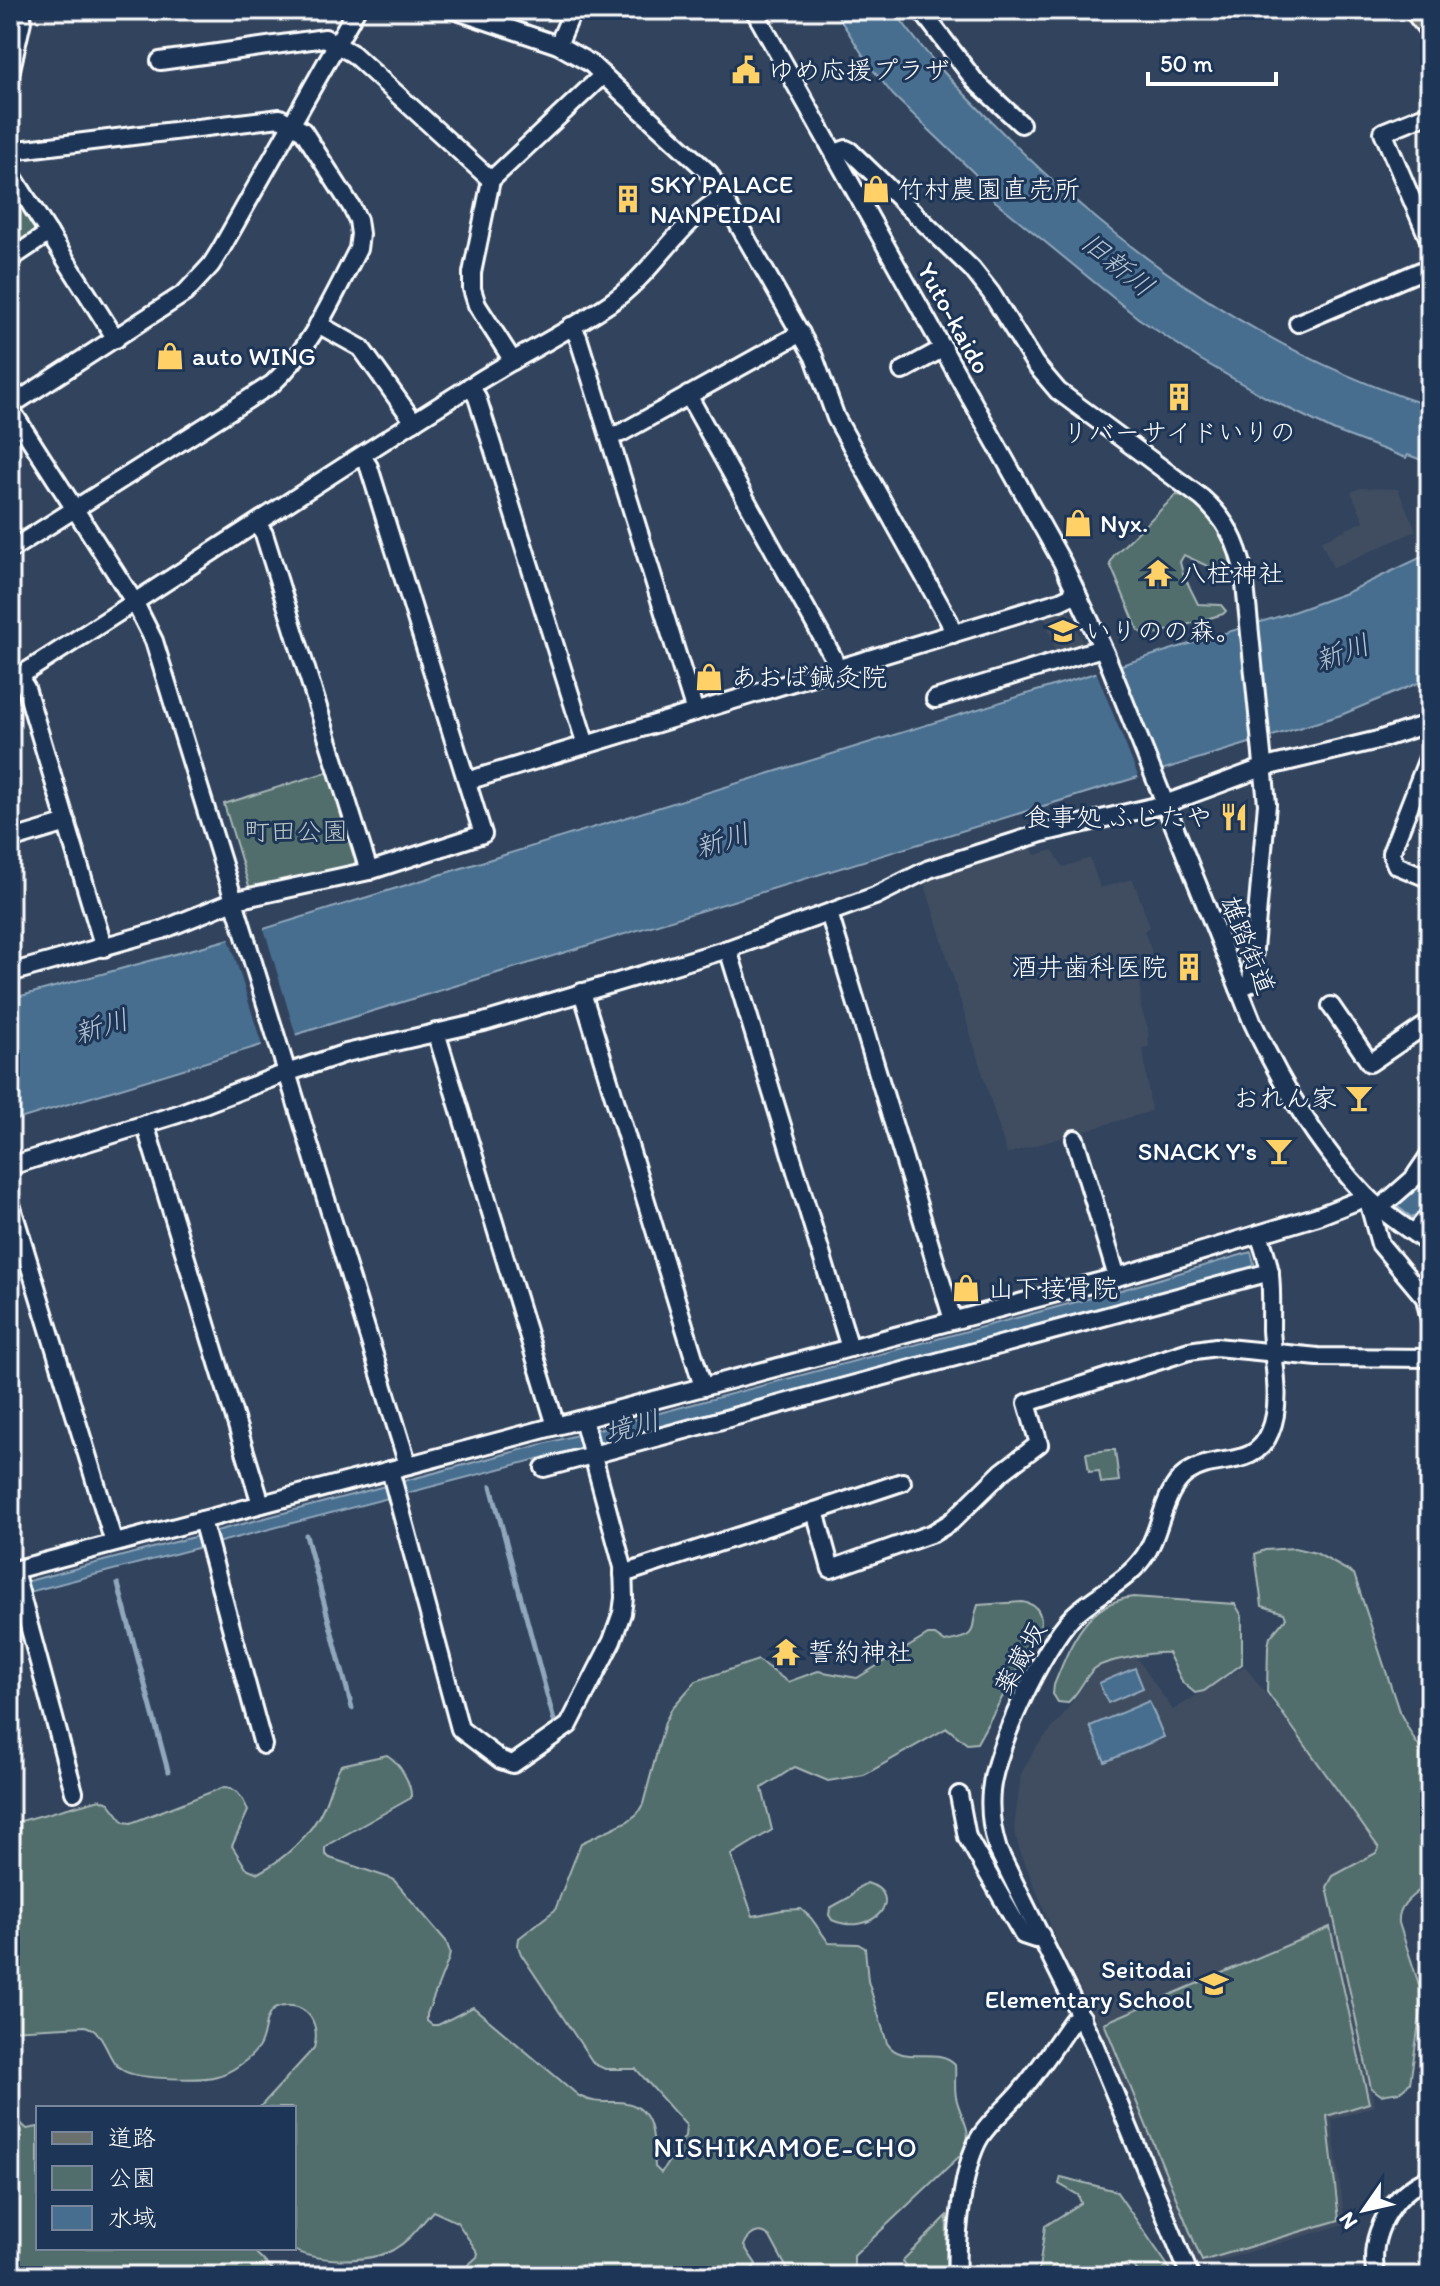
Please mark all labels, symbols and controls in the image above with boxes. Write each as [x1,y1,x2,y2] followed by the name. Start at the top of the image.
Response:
[1148,36,1276,86] scale bar
[1160,49,1213,78] text: 50 m
[768,54,950,86] place label: ゆめ応援プラザ
[731,55,761,85] public building icon: ゆめ応援プラザ
[650,168,793,230] place label: SKY PALACE NANPEIDAI
[898,173,1080,205] place label: 竹村農園直売所
[861,174,891,204] shop icon: 竹村農園直売所
[613,184,643,214] building icon: SKY PALACE NANPEIDAI
[1075,224,1161,304] water label: 旧新川
[910,257,998,379] street label: Yuto-kaido
[192,340,316,372] place label: auto WING
[155,341,185,371] shop icon: auto WING
[1164,382,1194,412] building icon: リバーサイドいりの
[1062,416,1296,448] place label: リバーサイドいりの
[1100,507,1148,539] place label: Nyx.
[1063,508,1093,538] shop icon: Nyx.
[1180,557,1284,589] place label: 八柱神社
[1143,558,1173,588] temple icon: 八柱神社
[1085,615,1241,647] place label: いりのの森。
[1048,616,1078,646] school or university icon: いりのの森。
[1310,626,1374,678] water label: 新川
[731,661,887,693] place label: あおば鍼灸院
[694,662,724,692] shop icon: あおば鍼灸院
[1024,801,1212,833] place label: 食事処 ふじたや
[1219,802,1249,832] restaurant icon: 食事処 ふじたや
[244,815,348,847] park label: 町田公園
[690,816,754,864] water label: 新川
[1214,891,1282,999] street label: 雄踏街道
[1011,951,1167,983] place label: 酒井歯科医院
[1174,952,1204,982] building icon: 酒井歯科医院
[69,1002,133,1050] water label: 新川
[1233,1082,1337,1114] place label: おれん家
[1344,1083,1374,1113] bar icon: おれん家
[1138,1135,1257,1167] place label: SNACK Y's
[1264,1136,1294,1166] bar icon: SNACK Y's
[988,1272,1118,1304] place label: 山下接骨院
[951,1273,981,1303] shop icon: 山下接骨院
[601,1402,663,1450] water label: 境川
[987,1616,1053,1700] street label: 薬蔵坂
[808,1636,912,1668] place label: 誓約神社
[771,1637,801,1667] temple icon: 誓約神社
[985,1953,1192,2015] place label: Seitodai Elementary School
[1199,1969,1229,1999] school or university icon: Seitodai Elementary School
[36,2106,296,2250] legend
[108,2123,156,2152] text: 道路
[653,2130,919,2164] district label: NISHIKAMOE-CHO
[108,2163,156,2192] text: 公園
[1324,2170,1404,2250] north arrow
[108,2203,156,2232] text: 水域
[1332,2207,1363,2235] text: N

